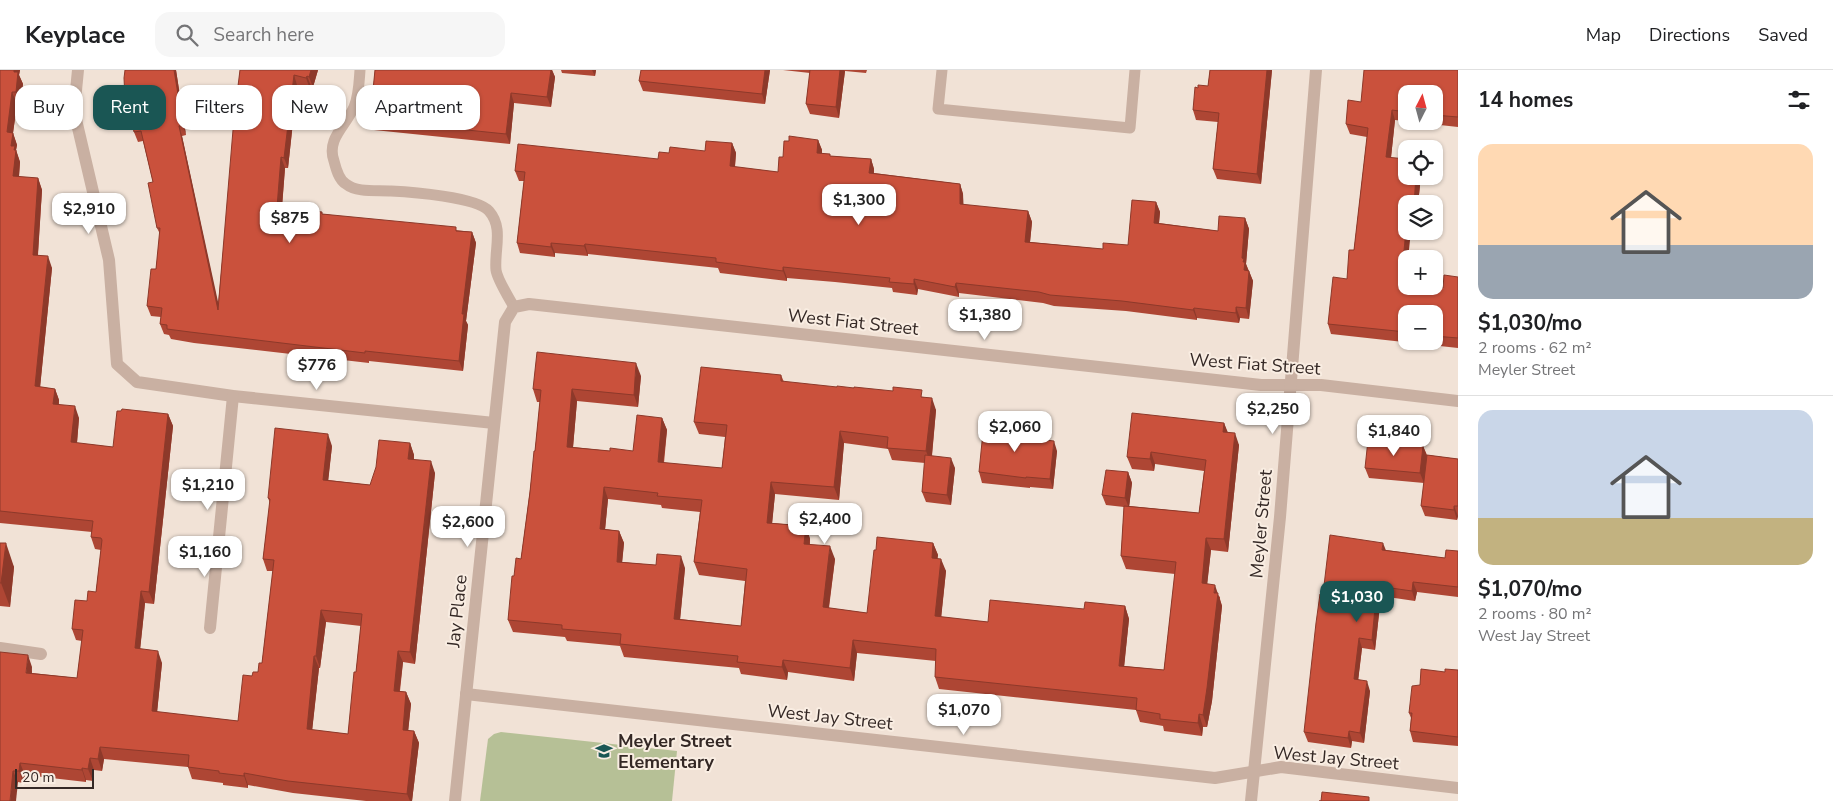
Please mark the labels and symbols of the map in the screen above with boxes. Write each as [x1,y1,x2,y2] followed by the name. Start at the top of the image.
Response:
[1398,85,1442,130] north arrow
[818,184,900,226] pin: $1,300
[48,192,130,235] pin: $2,910
[260,202,320,244] pin: $875
[944,298,1026,341] pin: $1,380
[786,303,920,341] street label: West Fiat Street
[1189,347,1322,381] street label: West Fiat Street
[287,348,347,391] pin: $776
[1232,392,1314,435] pin: $2,250
[974,410,1056,453] pin: $2,060
[1353,414,1435,457] pin: $1,840
[167,468,249,511] pin: $1,210
[1244,468,1278,579] street label: Meyler Street
[784,502,866,545] pin: $2,400
[427,506,509,548] pin: $2,600
[164,536,246,578] pin: $1,160
[441,573,473,650] street label: Jay Place
[1316,580,1398,623] pin: $1,030
[923,694,1005,736] pin: $1,070
[766,698,895,736] street label: West Jay Street
[618,729,732,774] place label: Meyler Street Elementary
[594,741,614,761] school or university icon: Meyler Street Elementary
[1272,741,1401,776] street label: West Jay Street
[15,766,94,789] scale bar

